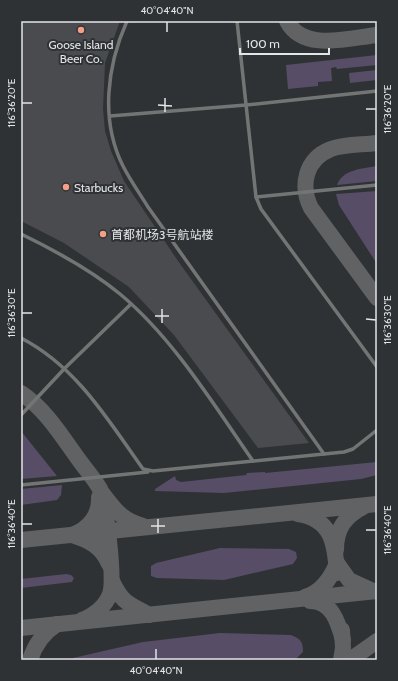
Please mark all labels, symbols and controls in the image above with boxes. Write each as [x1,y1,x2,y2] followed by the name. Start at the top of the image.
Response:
[141,4,193,17] text: 40°04'40"N
[76,25,86,35] marker: Goose Island Beer Co.
[240,30,329,56] scale bar
[246,36,280,51] text: 100 m
[49,37,113,66] place label: Goose Island Beer Co.
[5,78,18,127] text: 116°36'20"E
[381,84,394,133] text: 116°36'20"E
[74,180,123,195] place label: Starbucks
[61,182,71,192] marker: Starbucks
[111,227,214,242] place label: 首都机场3号航站楼
[98,229,108,239] marker: 首都机场3号航站楼
[5,288,18,337] text: 116°36'30"E
[381,295,394,344] text: 116°36'30"E
[5,499,18,549] text: 116°36'40"E
[381,505,394,555] text: 116°36'40"E
[130,664,182,677] text: 40°04'40"N

